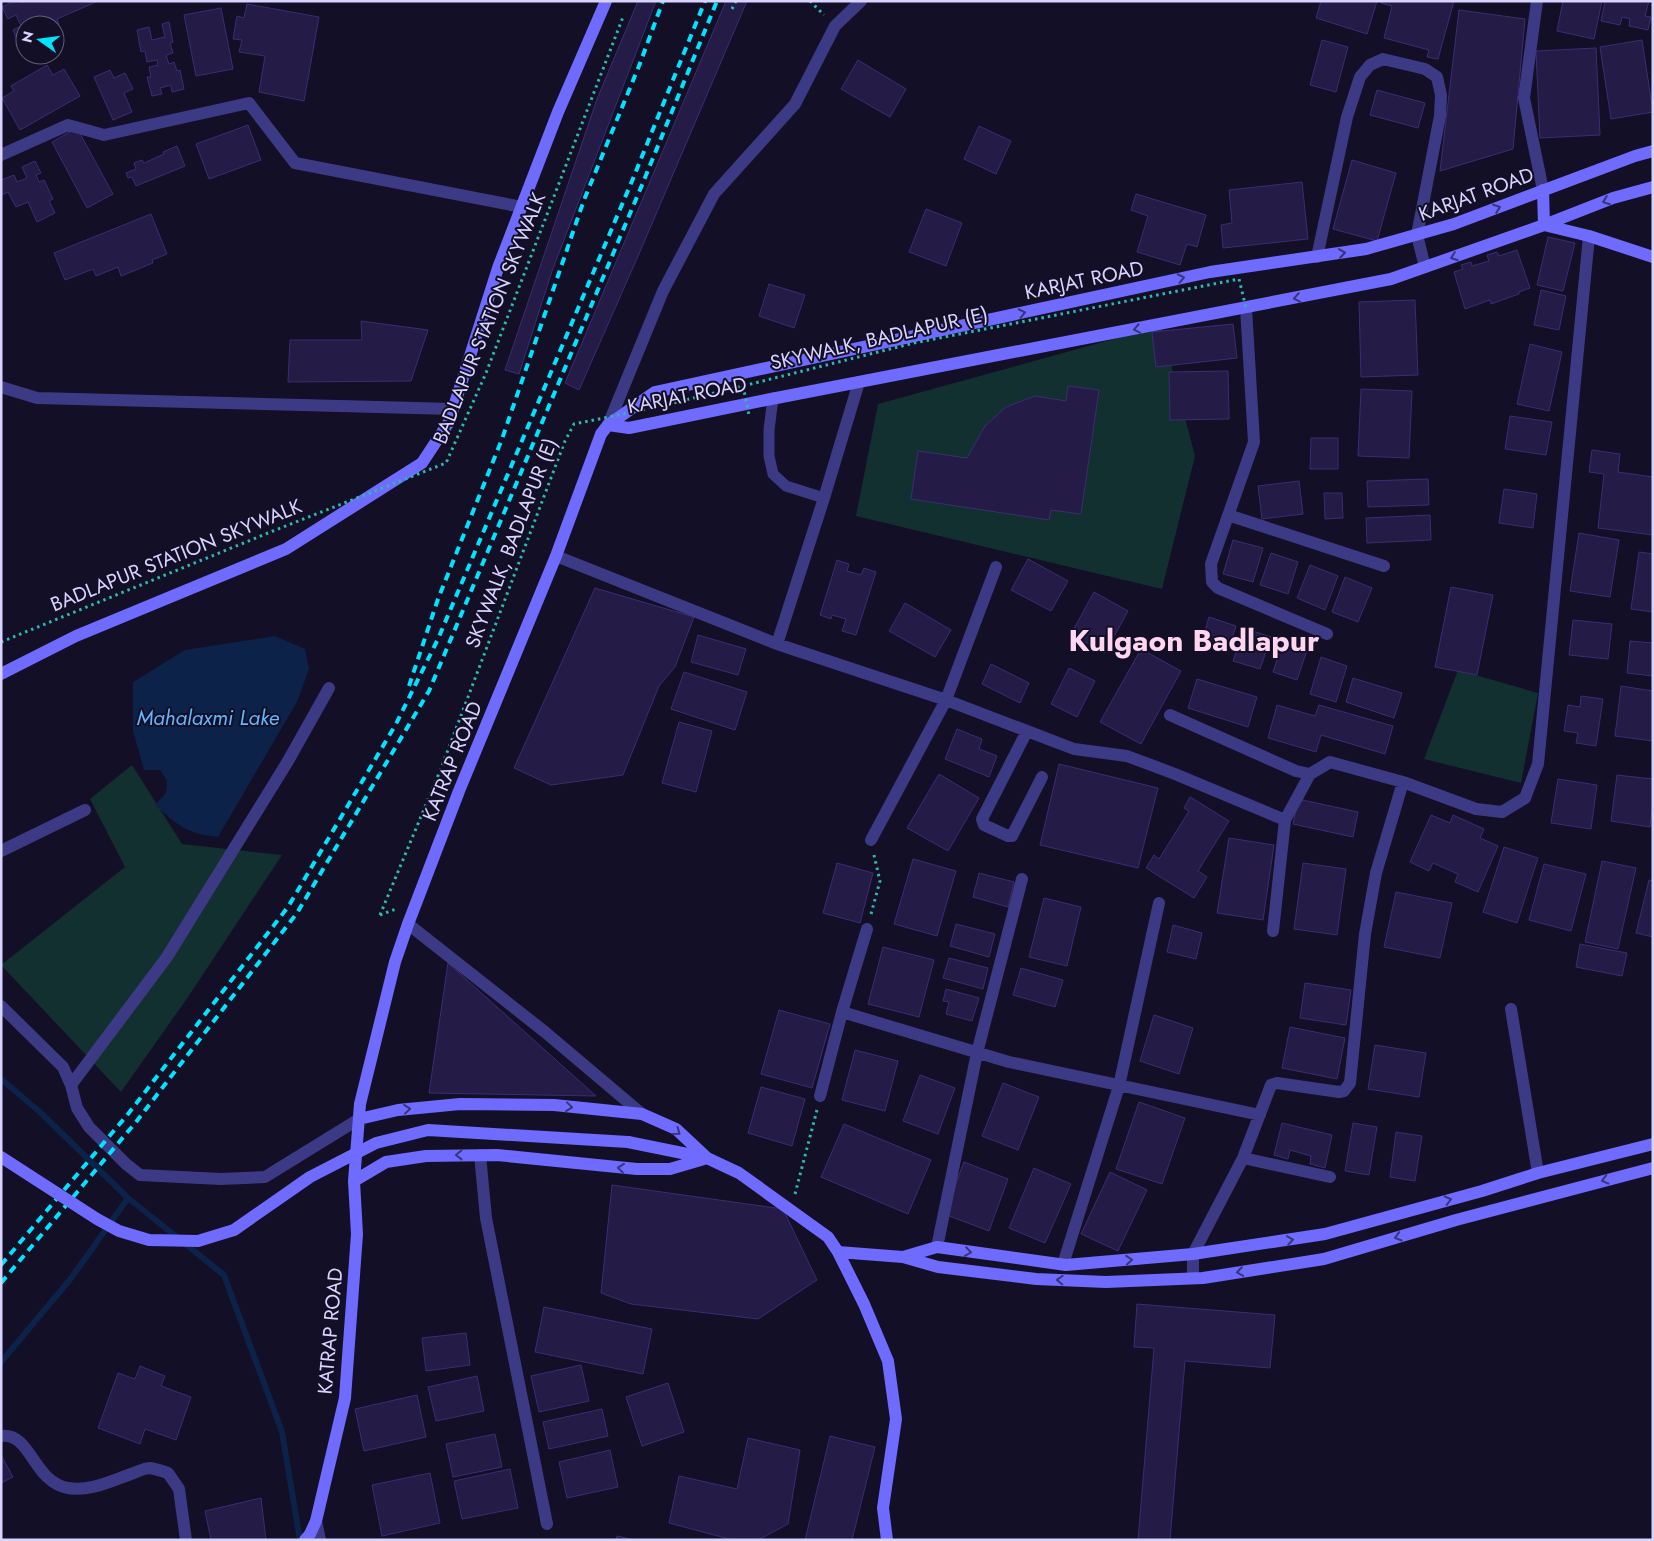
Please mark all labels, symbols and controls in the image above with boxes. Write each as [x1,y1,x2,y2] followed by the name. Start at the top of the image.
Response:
[15,15,65,65] north arrow
[16,29,38,45] text: N
[1414,160,1538,229] street label: KARJAT ROAD
[426,188,553,448] street label: BADLAPUR STATION SKYWALK
[1602,194,1611,205] one-way arrow
[1493,203,1501,213] one-way arrow
[1338,248,1346,259] one-way arrow
[1450,251,1458,261] one-way arrow
[1022,254,1146,307] street label: KARJAT ROAD
[1177,274,1186,284] one-way arrow
[1292,292,1301,303] one-way arrow
[767,299,991,378] street label: SKYWALK, BADLAPUR (E)
[1018,308,1027,318] one-way arrow
[1133,323,1142,333] one-way arrow
[625,370,749,421] street label: KARJAT ROAD
[458,434,565,652] street label: SKYWALK, BADLAPUR (E)
[46,491,307,619] street label: BADLAPUR STATION SKYWALK
[1069,619,1320,662] district label: Kulgaon Badlapur
[415,697,490,825] street label: KATRAP ROAD
[137,703,280,733] water label: Mahalaxmi Lake
[565,1101,573,1112] one-way arrow
[403,1104,411,1115] one-way arrow
[671,1126,681,1135] one-way arrow
[455,1150,463,1161] one-way arrow
[617,1162,625,1173] one-way arrow
[1602,1174,1610,1184] one-way arrow
[1443,1195,1451,1205] one-way arrow
[1395,1232,1403,1242] one-way arrow
[1286,1235,1295,1245] one-way arrow
[963,1246,972,1256] one-way arrow
[1125,1254,1133,1265] one-way arrow
[311,1267,350,1396] street label: KATRAP ROAD
[1236,1267,1244,1277] one-way arrow
[1056,1274,1064,1285] one-way arrow

